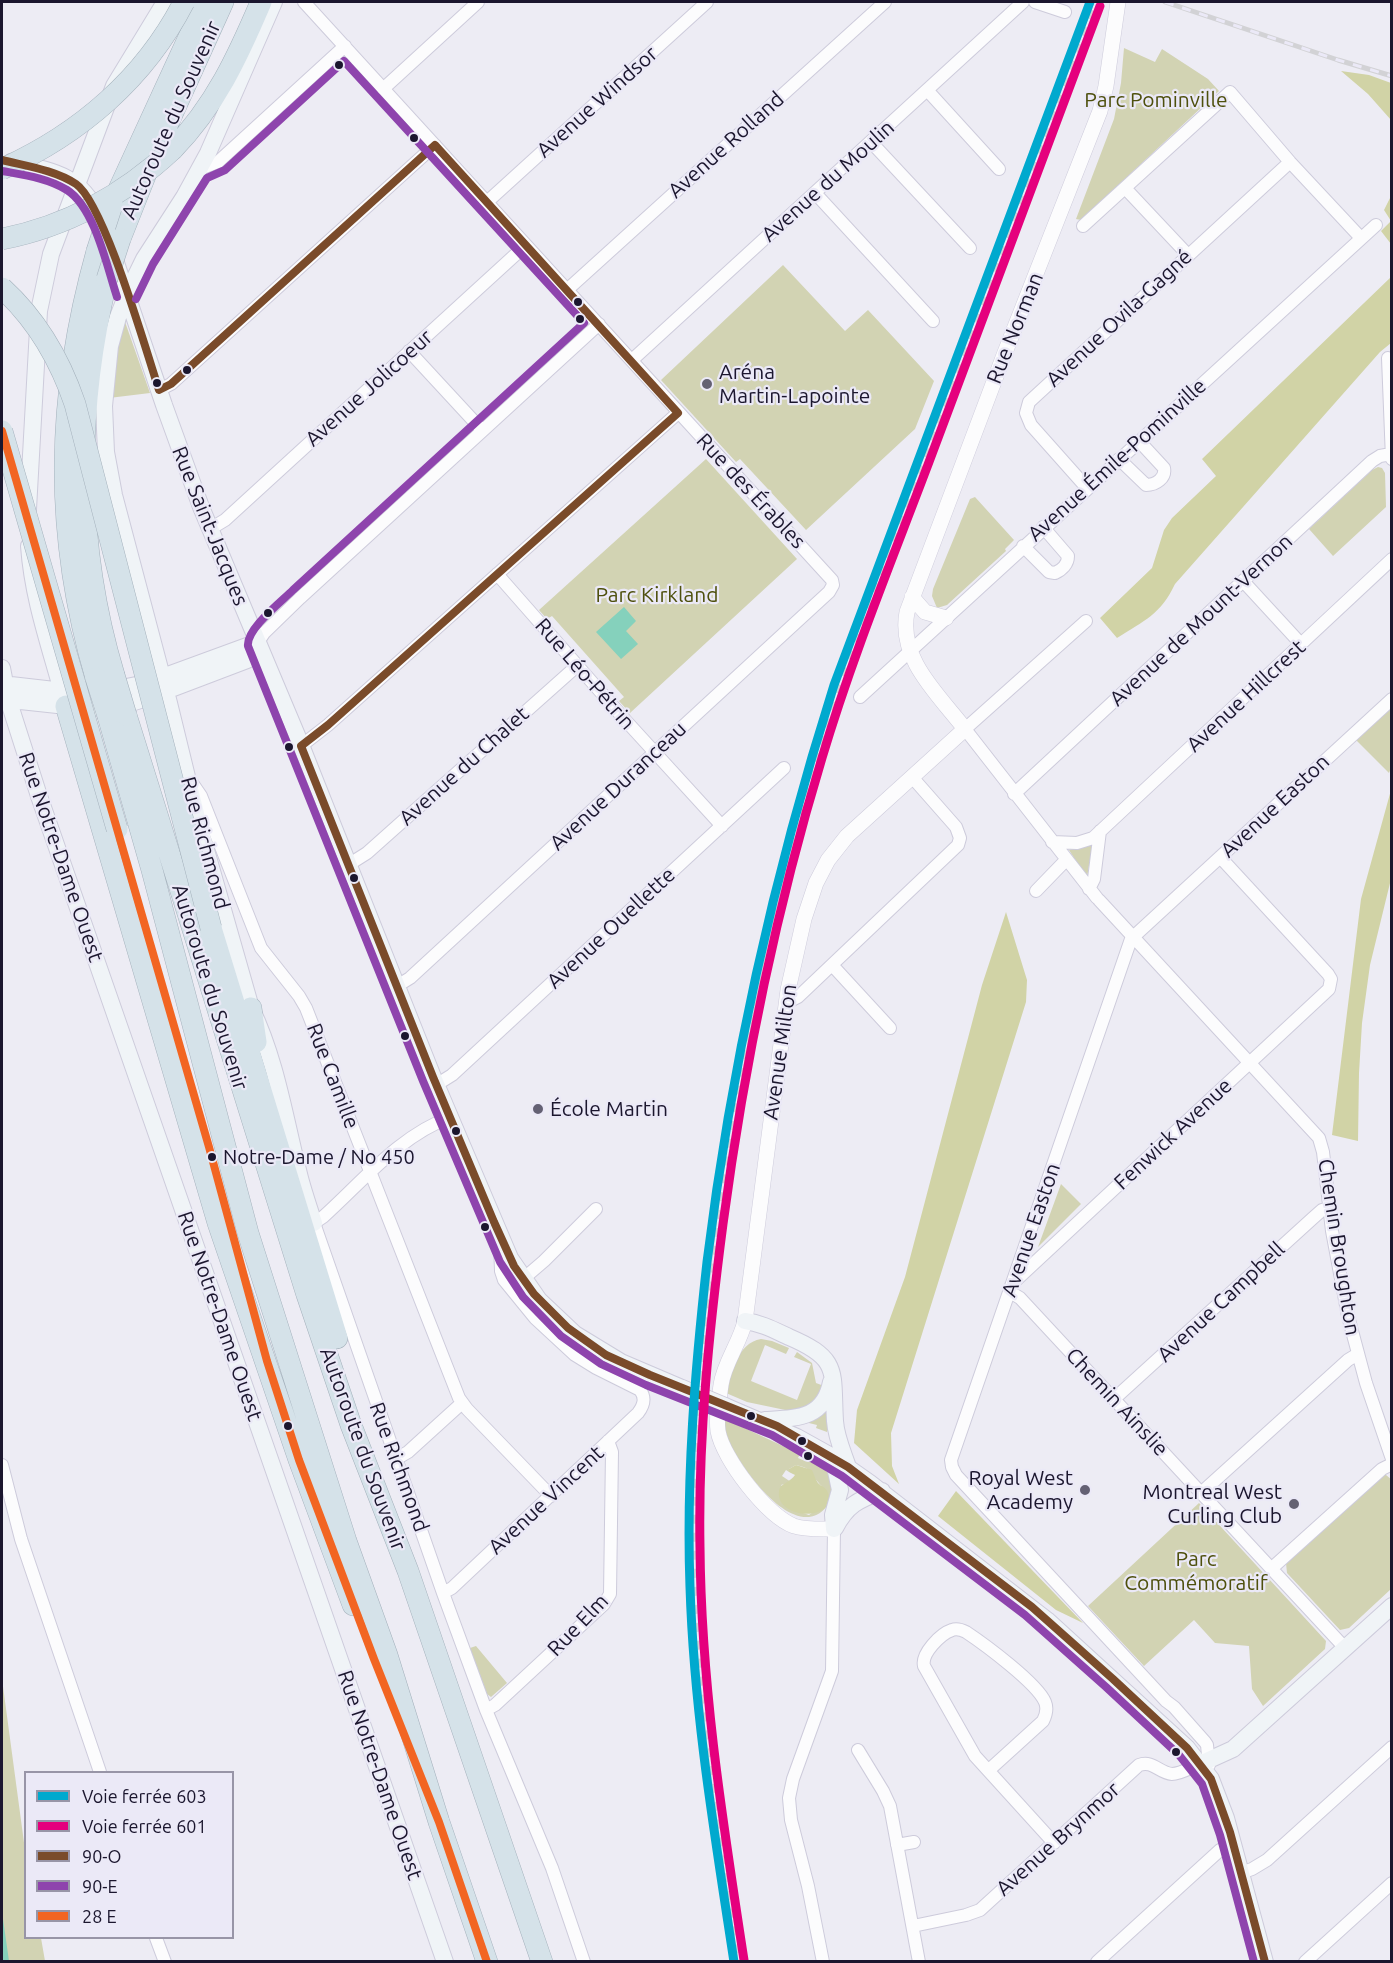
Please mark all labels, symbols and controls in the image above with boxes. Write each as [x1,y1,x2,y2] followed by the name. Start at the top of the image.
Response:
[116,17,226,223] street label: Autoroute du Souvenir
[531,41,663,163] street label: Avenue Windsor
[333,59,345,71] unlabelled marker
[663,86,789,204] street label: Avenue Rolland
[1084,87,1228,113] park label: Parc Pominville
[756,115,900,247] street label: Avenue du Moulin
[408,132,420,144] unlabelled marker
[1041,244,1197,392] street label: Avenue Ovila-Gagné
[981,269,1049,387] street label: Rue Norman
[572,296,584,308] unlabelled marker
[574,313,586,325] unlabelled marker
[300,324,438,452] street label: Avenue Jolicoeur
[719,359,870,409] place label: Aréna Martin-Lapointe
[181,364,193,376] unlabelled marker
[1023,373,1211,547] street label: Avenue Émile-Pominville
[151,377,163,389] unlabelled marker
[700,377,714,391] marker: Aréna Martin-Lapointe
[691,428,811,554] street label: Rue des Érables
[167,443,253,609] street label: Rue Saint-Jacques
[1104,529,1298,711] street label: Avenue de Mount-Vernon
[595,582,719,608] park label: Parc Kirkland
[262,607,274,619] unlabelled marker
[530,613,640,735] street label: Rue Léo-Pétrin
[1181,635,1311,757] street label: Avenue Hillcrest
[394,701,534,831] street label: Avenue du Chalet
[545,716,691,856] street label: Avenue Duranceau
[283,741,295,753] unlabelled marker
[13,749,109,965] street label: Rue Notre-Dame Ouest
[1215,749,1335,863] street label: Avenue Easton
[175,774,235,912] street label: Rue Richmond
[542,862,680,994] street label: Avenue Ouellette
[348,872,360,884] unlabelled marker
[167,881,253,1093] street label: Autoroute du Souvenir
[758,982,802,1122] street label: Avenue Milton
[301,1020,365,1132] street label: Rue Camille
[399,1030,411,1042] unlabelled marker
[1109,1073,1237,1195] street label: Fenwick Avenue
[550,1096,668,1122] place label: École Martin
[531,1102,545,1116] marker: École Martin
[450,1125,462,1137] unlabelled marker
[223,1145,415,1169] place label: Notre-Dame / No 450
[206,1151,218,1163] marker: Notre-Dame / No 450
[1313,1157,1365,1337] street label: Chemin Broughton
[996,1160,1066,1300] street label: Avenue Easton
[172,1208,268,1424] street label: Rue Notre-Dame Ouest
[479,1221,491,1233] unlabelled marker
[1152,1237,1290,1367] street label: Avenue Campbell
[1061,1343,1173,1461] street label: Chemin Ainslie
[315,1344,411,1554] street label: Autoroute du Souvenir
[364,1399,434,1535] street label: Rue Richmond
[745,1410,757,1422] unlabelled marker
[282,1420,294,1432] unlabelled marker
[796,1435,808,1447] unlabelled marker
[483,1440,609,1560] street label: Avenue Vincent
[802,1450,814,1462] unlabelled marker
[968,1465,1073,1515] place label: Royal West Academy
[1143,1479,1282,1529] place label: Montreal West Curling Club
[1078,1483,1092,1497] marker: Royal West Academy
[1287,1497,1301,1511] marker: Montreal West Curling Club
[1124,1546,1268,1596] park label: Parc Commémoratif
[542,1589,614,1661] street label: Rue Elm
[332,1667,428,1883] street label: Rue Notre-Dame Ouest
[1170,1746,1182,1758] unlabelled marker
[24,1771,234,1939] legend
[991,1777,1125,1901] street label: Avenue Brynmor
[82,1786,207,1806] text: Voie ferrée 603
[82,1816,207,1836] text: Voie ferrée 601
[82,1846,122,1866] text: 90-O
[82,1876,118,1896] text: 90-E
[82,1906,117,1926] text: 28 E

